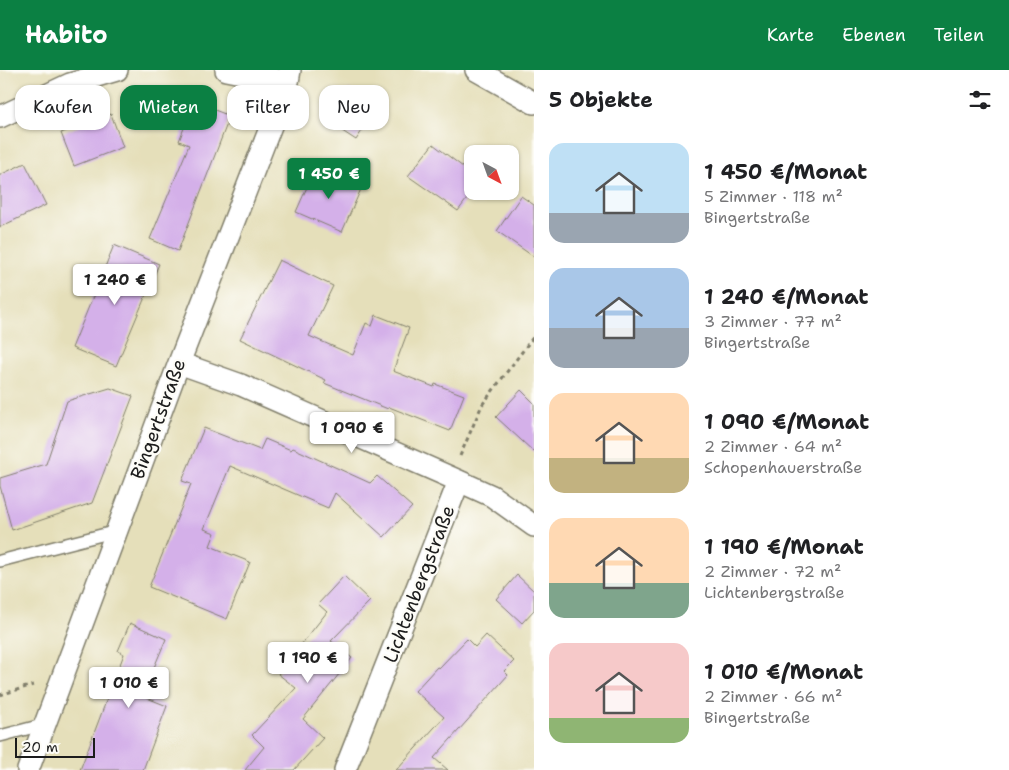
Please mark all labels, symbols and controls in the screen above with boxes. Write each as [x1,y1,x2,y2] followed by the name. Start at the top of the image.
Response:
[25,19,108,51] text: Habito
[767,23,814,47] text: Karte
[842,23,906,47] text: Ebenen
[934,23,984,47] text: Teilen
[15,85,110,130] chip: Kaufen
[120,85,217,130] chip: Mieten
[227,85,309,130] chip: Filter
[319,85,389,130] chip: Neu
[549,86,653,114] text: 5 Objekte
[966,86,994,114] icon: filters
[464,145,519,200] north arrow
[464,145,519,200] map controls
[283,158,375,200] pin: 1 450 €
[704,158,867,186] text: 1 450 €/Monat
[298,163,360,184] text: 1 450 €
[589,163,649,223] icon: home
[704,186,843,207] text: 5 Zimmer · 118 m²
[704,207,810,228] text: Bingertstraße
[69,264,161,306] pin: 1 240 €
[84,269,146,290] text: 1 240 €
[704,283,869,311] text: 1 240 €/Monat
[589,288,649,348] icon: home
[704,311,842,332] text: 3 Zimmer · 77 m²
[704,332,810,353] text: Bingertstraße
[125,355,191,483] street label: Bingertstraße
[704,408,869,436] text: 1 090 €/Monat
[306,412,398,454] pin: 1 090 €
[589,413,649,473] icon: home
[321,417,383,438] text: 1 090 €
[704,436,842,457] text: 2 Zimmer · 64 m²
[704,457,862,478] text: Schopenhauerstraße
[377,502,461,666] street label: Lichtenbergstraße
[704,533,864,561] text: 1 190 €/Monat
[589,538,649,598] icon: home
[704,561,841,582] text: 2 Zimmer · 72 m²
[704,582,844,603] text: Lichtenbergstraße
[262,642,354,684] pin: 1 190 €
[279,647,337,668] text: 1 190 €
[704,658,863,686] text: 1 010 €/Monat
[589,663,649,723] icon: home
[83,666,175,709] pin: 1 010 €
[100,672,158,693] text: 1 010 €
[704,686,842,707] text: 2 Zimmer · 66 m²
[704,707,810,728] text: Bingertstraße
[15,735,95,758] scale bar
[22,738,58,756] text: 20 m

